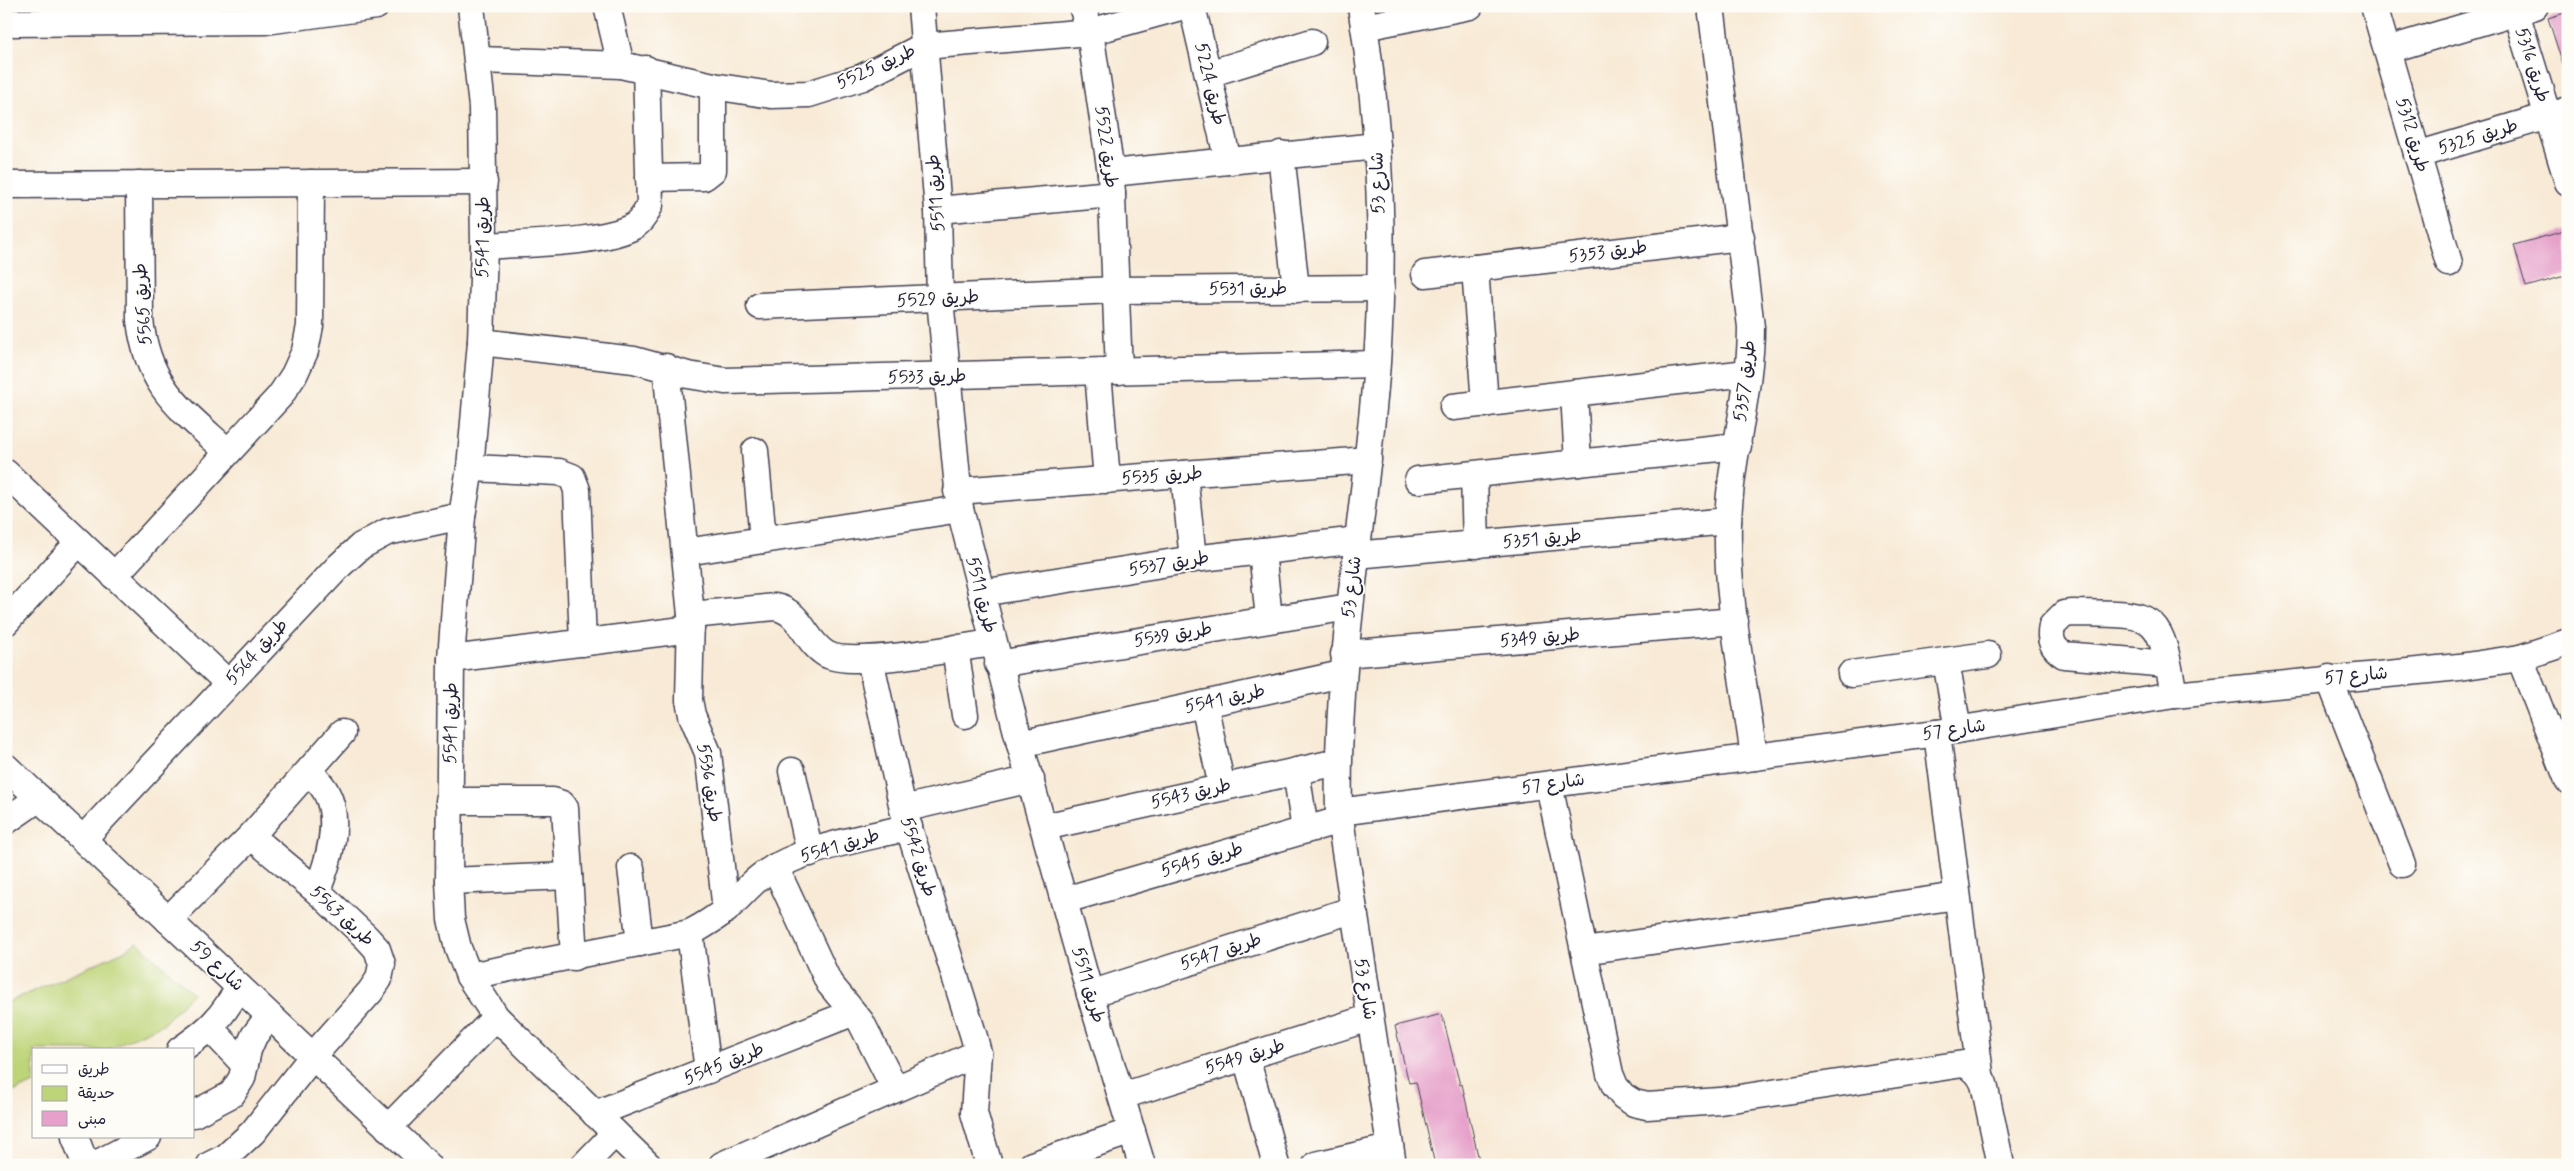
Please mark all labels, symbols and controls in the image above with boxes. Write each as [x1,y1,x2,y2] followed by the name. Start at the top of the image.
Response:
[2509,25,2555,105] street label: طريق 5316
[832,39,920,95] street label: طريق 5525
[1189,40,1231,128] street label: طريق 5224
[2390,95,2434,175] street label: طريق 5312
[1089,105,1123,189] street label: طريق 5522
[2435,113,2521,161] street label: طريق 5325
[1365,152,1391,214] street label: شارع 53
[921,153,951,233] street label: طريق 5511
[470,196,496,278] street label: طريق 5541
[1567,235,1649,269] street label: طريق 5353
[128,262,158,346] street label: طريق 5565
[1209,277,1287,301] street label: طريق 5531
[896,285,980,313] street label: طريق 5529
[1728,339,1762,423] street label: طريق 5357
[888,364,966,390] street label: طريق 5533
[1121,461,1203,491] street label: طريق 5535
[1502,524,1582,554] street label: طريق 5351
[1127,546,1211,582] street label: طريق 5537
[960,554,1002,636] street label: طريق 5511
[1336,555,1368,619] street label: شارع 53
[220,614,294,690] street label: طريق 5564
[1132,617,1214,653] street label: طريق 5539
[1499,623,1581,653] street label: طريق 5349
[2323,661,2389,691] street label: شارع 57
[1183,679,1267,719] street label: طريق 5541
[438,682,464,764] street label: طريق 5541
[1921,714,1987,746] street label: شارع 57
[691,742,727,824] street label: طريق 5536
[1520,768,1586,800] street label: شارع 57
[1148,773,1234,815] street label: طريق 5543
[894,814,942,900] street label: طريق 5542
[797,823,883,869] street label: طريق 5541
[1158,837,1246,883] street label: طريق 5545
[305,880,379,952] street label: طريق 5563
[1177,928,1265,976] street label: طريق 5547
[185,935,249,997] street label: شارع 59
[1066,944,1110,1026] street label: طريق 5511
[1348,956,1382,1022] street label: شارع 53
[1202,1033,1288,1081] street label: طريق 5549
[680,1037,768,1091] street label: طريق 5545
[32,1048,195,1138] legend
[78,1060,110,1080] text: طريق
[78,1084,115,1104] text: حديقة
[78,1110,106,1130] text: مبنى

